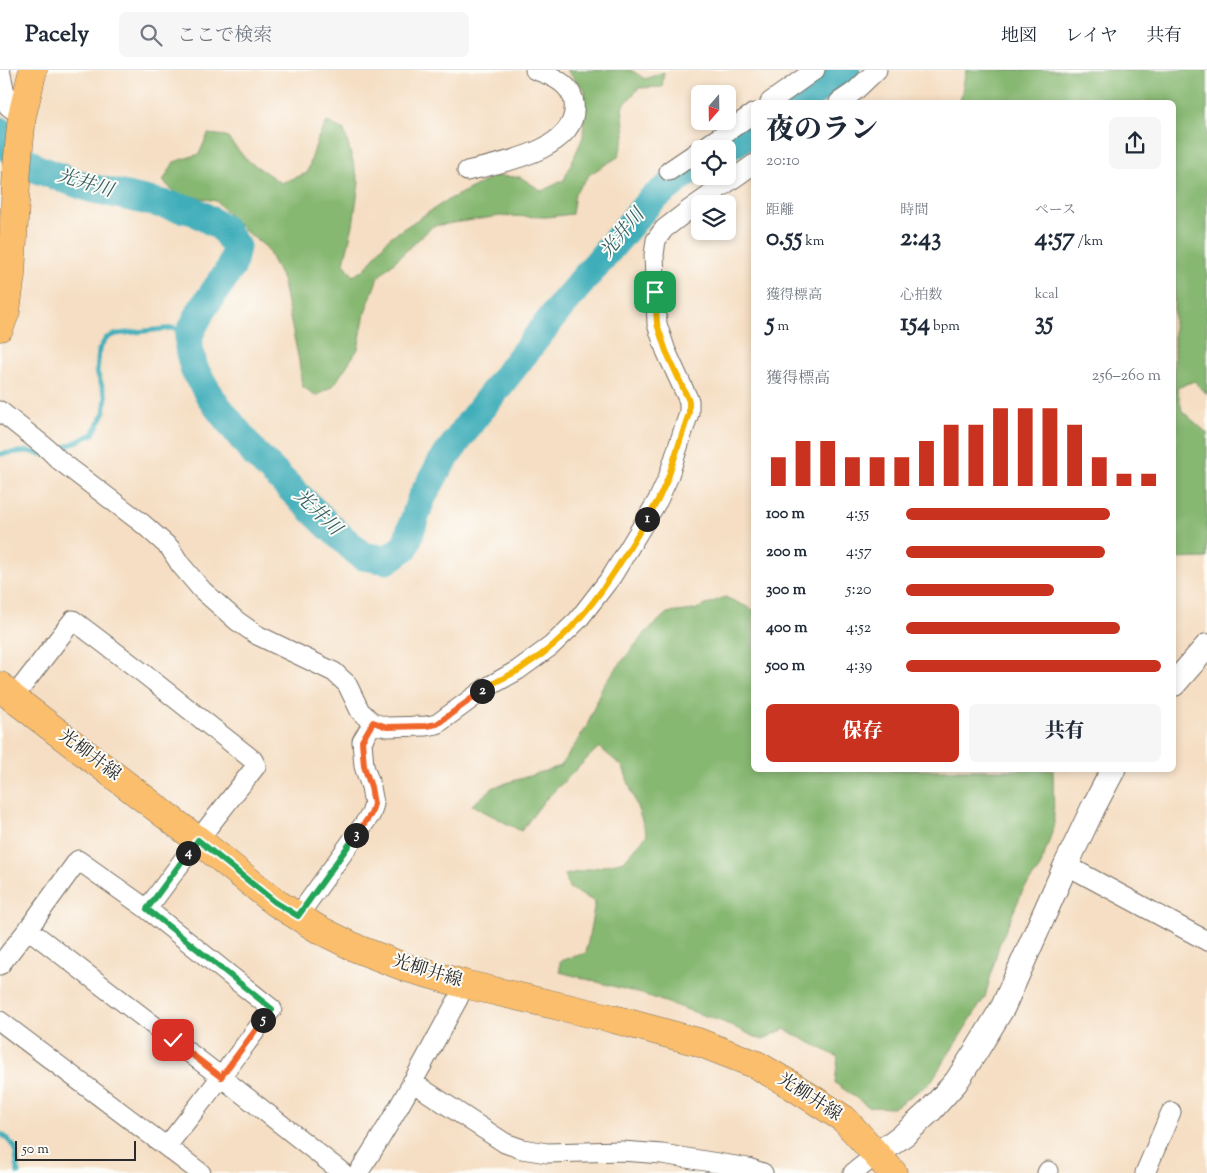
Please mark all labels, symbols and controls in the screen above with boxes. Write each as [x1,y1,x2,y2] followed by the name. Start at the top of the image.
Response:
[119,12,469,57] search box
[25,18,89,52] text: Pacely
[137,21,165,49] icon: search
[177,23,272,50] text: ここで検索
[1001,24,1037,50] text: 地図
[1065,24,1118,50] text: レイヤ
[1146,24,1182,50] text: 共有
[691,85,736,130] north arrow
[691,85,736,240] map controls
[766,111,878,151] text: 夜のラン
[1109,117,1161,169] button: share
[691,140,736,185] button: locate
[766,150,800,173] text: 20:10
[54,163,118,206] water label: 光井川
[691,195,736,240] button: layers
[766,201,794,221] text: 距離
[900,201,928,221] text: 時間
[1035,201,1076,221] text: ペース
[594,202,653,265] water label: 光井川
[766,221,802,257] text: 0.55
[900,221,941,257] text: 2:43
[1035,221,1075,257] text: 4:57
[802,232,824,252] text: km
[1075,232,1103,252] text: /km
[634,271,676,313] pin
[641,278,669,306] icon: arrive
[1035,285,1059,305] text: kcal
[766,286,822,306] text: 獲得標高
[900,286,942,306] text: 心拍数
[1035,305,1053,341] text: 35
[766,306,775,342] text: 5
[900,306,930,342] text: 154
[775,317,789,337] text: m
[930,317,960,337] text: bpm
[1092,365,1161,388] text: 256–260 m
[766,368,830,391] text: 獲得標高
[287,483,348,544] water label: 光井川
[766,503,805,526] text: 100 m
[846,503,869,526] text: 4:55
[634,506,660,532] pin: 1
[645,509,650,529] text: 1
[766,541,807,564] text: 200 m
[846,541,872,564] text: 4:57
[766,579,806,602] text: 300 m
[846,579,872,602] text: 5:20
[766,617,808,640] text: 400 m
[846,617,871,640] text: 4:52
[766,655,805,678] text: 500 m
[846,655,872,678] text: 4:39
[470,678,494,704] pin: 2
[479,681,486,701] text: 2
[766,704,959,762] button: 保存
[969,704,1161,762] button: 共有
[52,724,126,788] street label: 光柳井線
[344,822,368,848] pin: 3
[354,825,359,845] text: 3
[176,840,200,866] pin: 4
[185,843,192,863] text: 4
[389,949,465,995] street label: 光柳井線
[250,1008,276,1032] pin: 5
[261,1010,266,1030] text: 5
[152,1019,194,1061] pin
[159,1026,187,1054] icon: check
[772,1067,846,1129] street label: 光柳井線
[15,1138,136,1161] scale bar
[22,1140,49,1160] text: 50 m

